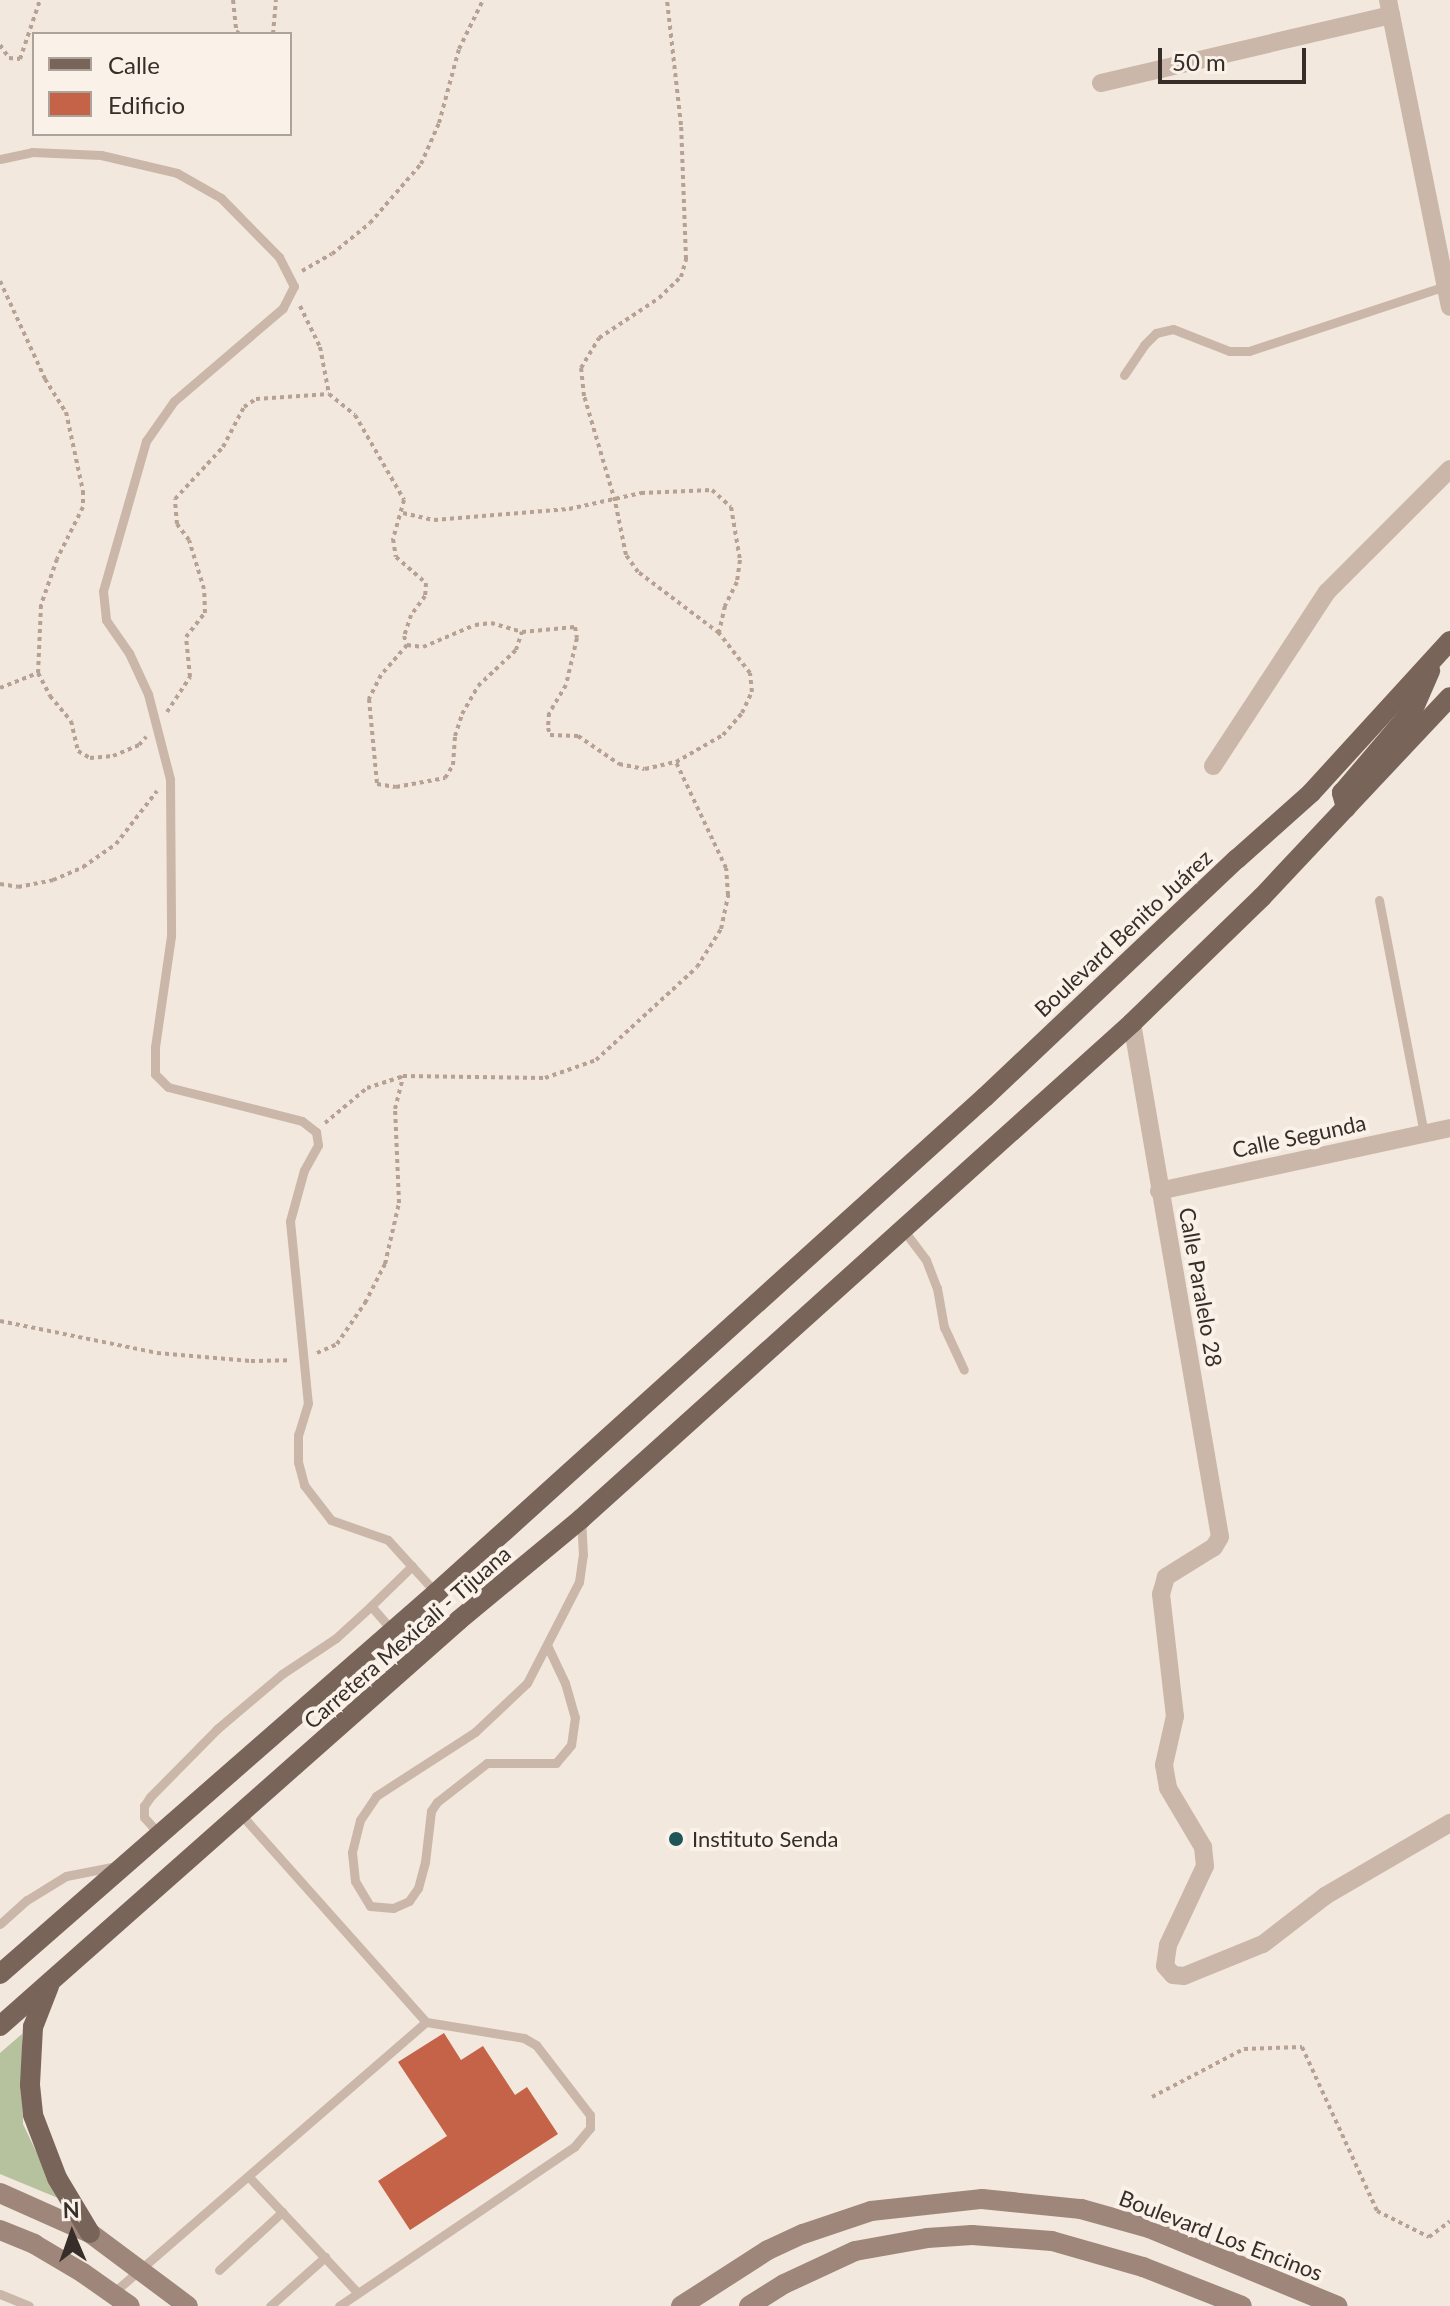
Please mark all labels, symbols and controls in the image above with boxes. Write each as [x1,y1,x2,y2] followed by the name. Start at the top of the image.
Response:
[32,32,292,136] legend
[1162,32,1310,82] scale bar
[1172,47,1226,76] text: 50 m
[108,50,160,79] text: Calle
[108,90,185,119] text: Edificio
[1029,844,1217,1022] street label: Boulevard Benito Juárez
[1230,1109,1368,1163] street label: Calle Segunda
[1174,1205,1228,1369] street label: Calle Paralelo 28
[298,1540,516,1734] street label: Carretera Mexicali - Tijuana
[692,1826,838,1852] place label: Instituto Senda
[667,1830,685,1848] marker: Instituto Senda
[1116,2184,1326,2286] street label: Boulevard Los Encinos
[32,2194,112,2274] north arrow
[62,2196,80,2223] text: N

